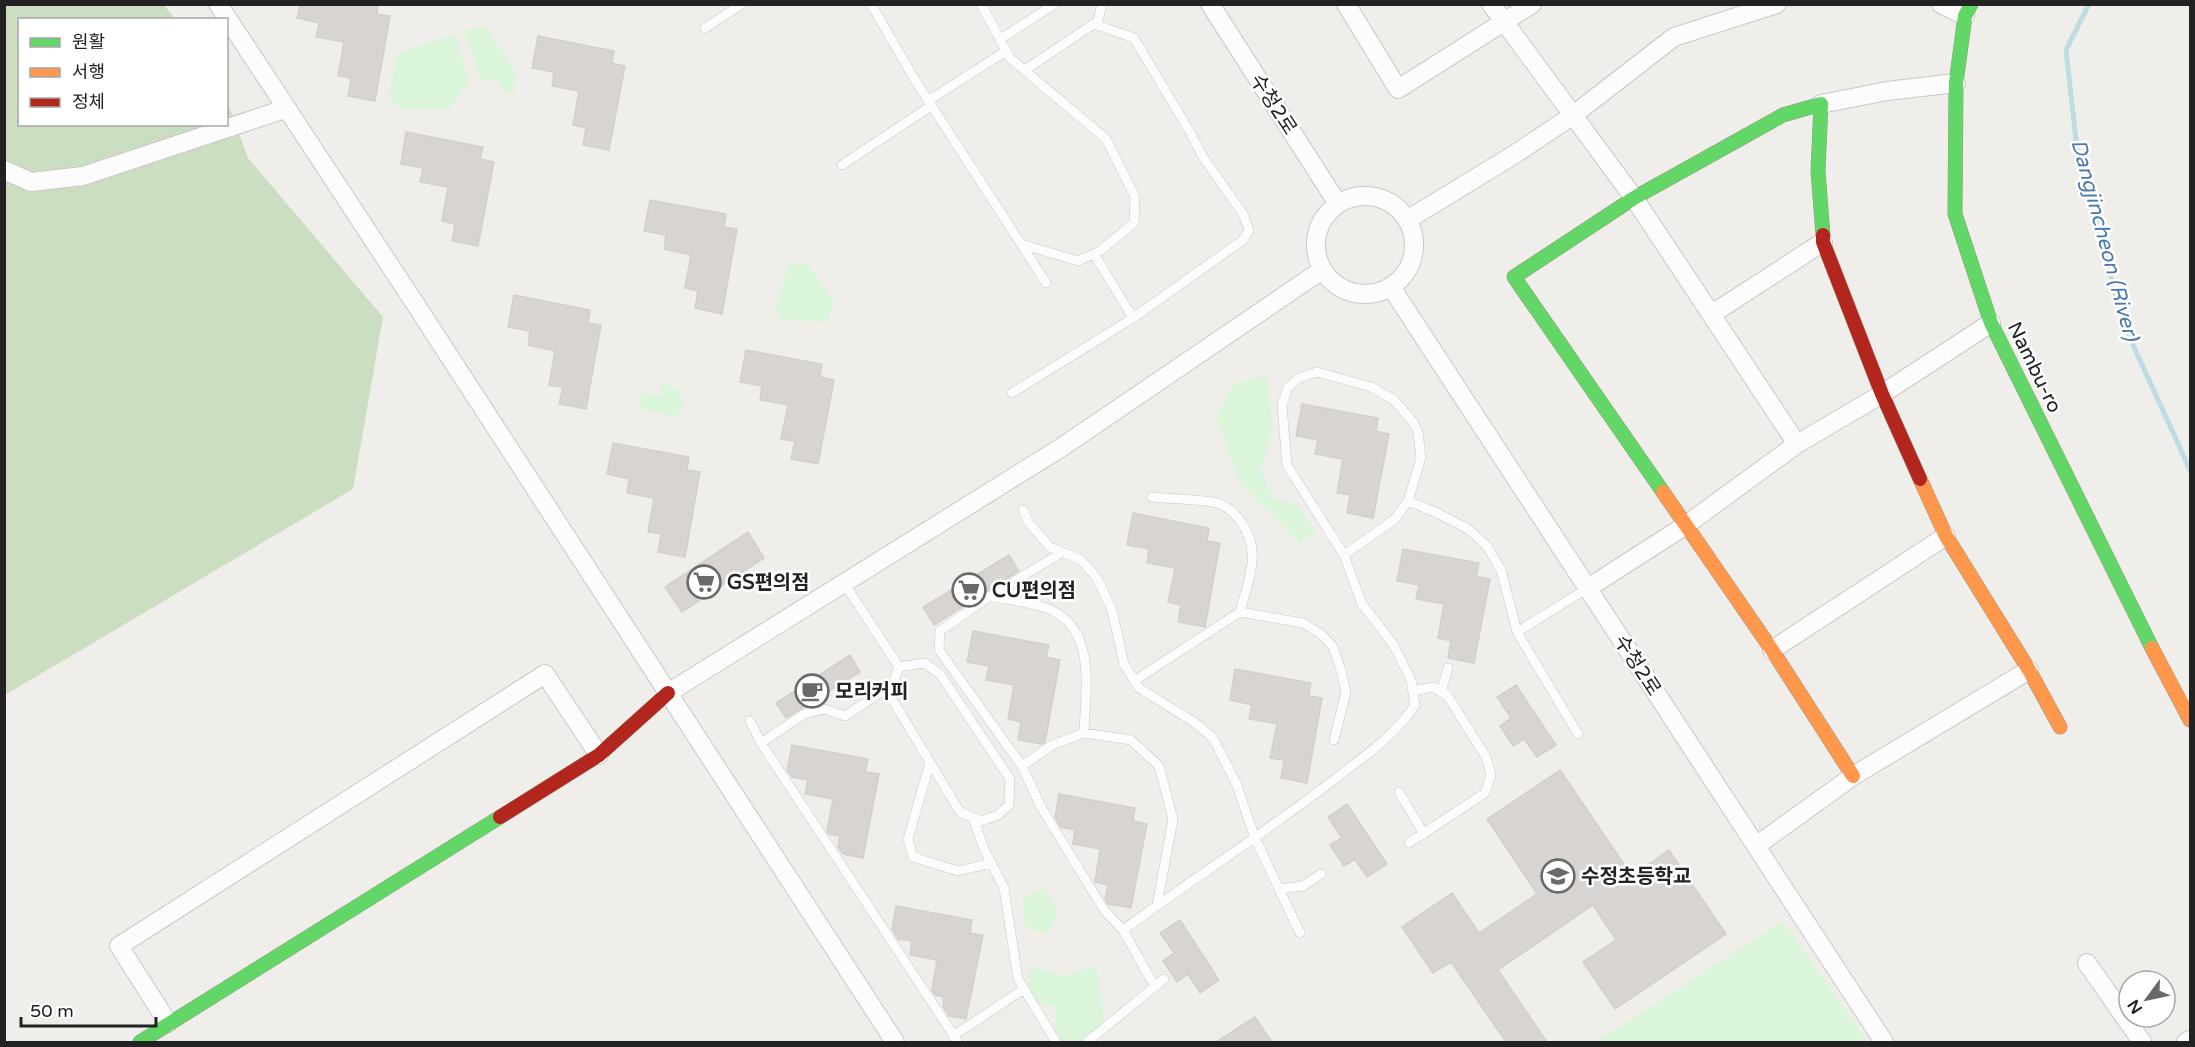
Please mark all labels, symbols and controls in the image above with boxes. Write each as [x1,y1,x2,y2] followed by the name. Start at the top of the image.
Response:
[18,18,228,126] legend
[72,31,105,53] text: 원활
[72,61,105,83] text: 서행
[1245,70,1302,139] street label: 수청2로
[72,91,105,113] text: 정체
[2066,137,2144,345] water label: Dangjincheon (River)
[2002,318,2066,417] street label: Nambu-ro
[686,564,722,600] supermarket icon: GS편의점
[727,571,810,595] place label: GS편의점
[951,572,987,608] supermarket icon: CU편의점
[992,579,1076,603] place label: CU편의점
[1609,631,1666,700] street label: 수청2로
[794,673,830,709] cafe icon: 모리커피
[835,680,909,704] place label: 모리커피
[1540,858,1576,894] school or university icon: 수정초등학교
[1581,865,1691,889] place label: 수정초등학교
[2117,969,2177,1029] north arrow
[21,990,156,1028] scale bar
[2123,996,2147,1017] text: N
[30,1000,74,1022] text: 50 m

